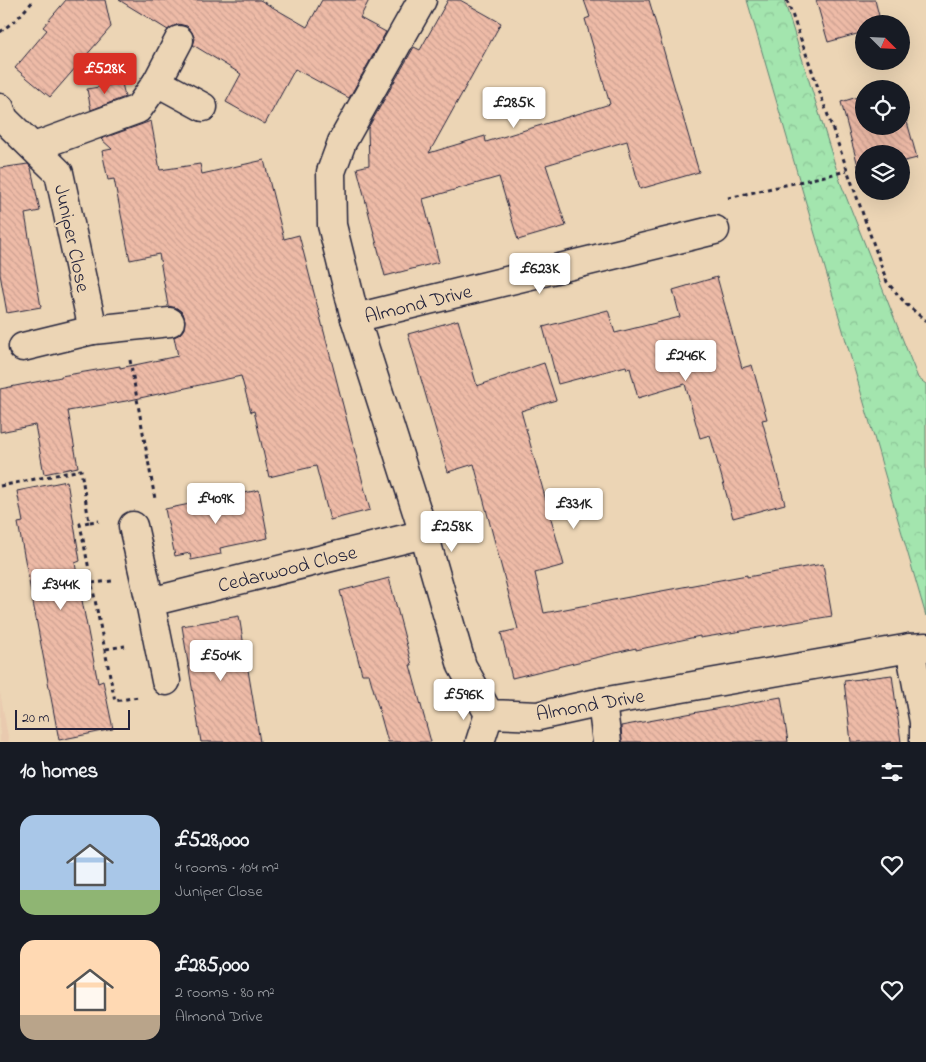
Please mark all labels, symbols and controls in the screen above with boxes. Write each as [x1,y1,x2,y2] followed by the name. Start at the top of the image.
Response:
[855,15,910,70] north arrow
[855,15,910,200] map controls
[70,52,140,95] pin: £528K
[85,57,125,81] text: £528K
[855,80,910,135] button: locate
[479,86,549,129] pin: £285K
[494,91,534,115] text: £285K
[855,145,910,200] button: layers
[45,182,96,295] street label: Juniper Close
[505,252,575,295] pin: £623K
[520,257,560,281] text: £623K
[362,278,475,333] street label: Almond Drive
[651,340,721,382] pin: £246K
[666,344,706,368] text: £246K
[181,482,251,525] pin: £409K
[198,487,234,511] text: £409K
[539,488,609,530] pin: £331K
[556,492,592,516] text: £331K
[417,510,487,553] pin: £258K
[432,515,472,539] text: £258K
[215,539,360,602] street label: Cedarwood Close
[26,568,96,611] pin: £344K
[42,573,80,597] text: £344K
[186,640,256,682] pin: £504K
[201,644,241,668] text: £504K
[429,678,499,721] pin: £596K
[445,683,483,707] text: £596K
[534,683,647,730] street label: Almond Drive
[15,707,130,730] scale bar
[22,708,49,729] text: 20 m
[20,757,98,787] text: 10 homes
[878,758,906,786] icon: filters
[175,826,249,856] text: £528,000
[60,835,120,895] icon: home
[878,851,906,879] icon: heart
[175,856,279,880] text: 4 rooms · 104 m²
[175,880,263,904] text: Juniper Close
[175,951,249,981] text: £285,000
[60,960,120,1020] icon: home
[878,976,906,1004] icon: heart
[175,981,275,1005] text: 2 rooms · 80 m²
[175,1005,263,1029] text: Almond Drive

